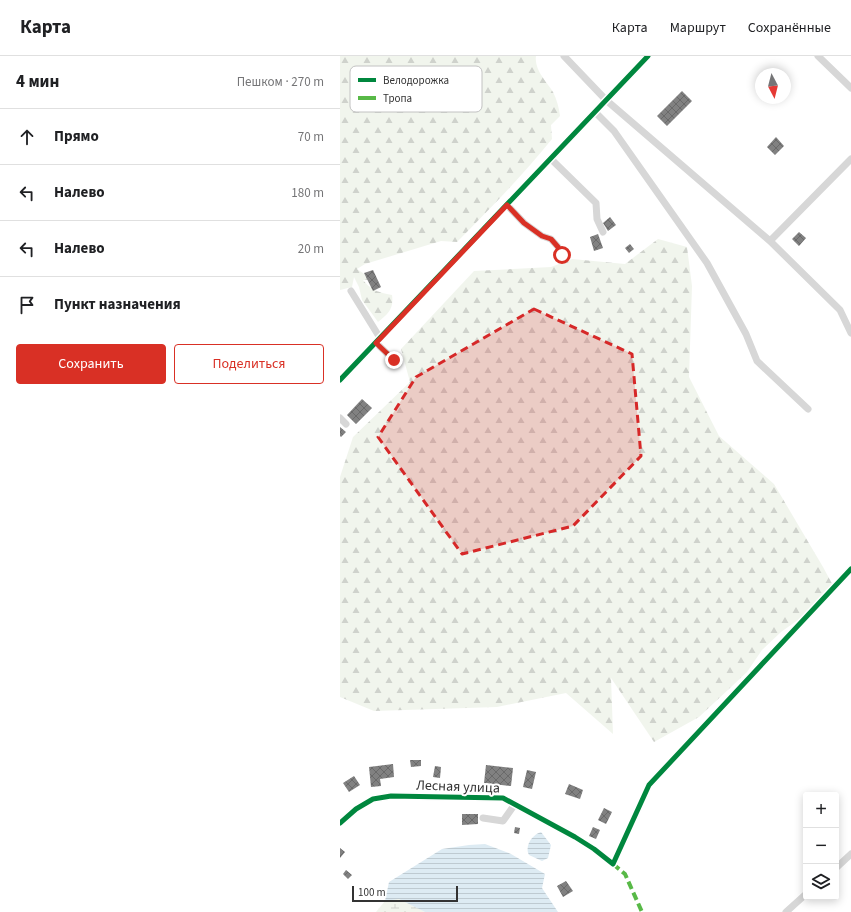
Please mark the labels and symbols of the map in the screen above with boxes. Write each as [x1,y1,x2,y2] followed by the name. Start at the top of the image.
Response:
[350,66,482,112] legend
[755,68,791,104] north arrow
[383,73,449,88] text: Велодорожка
[383,91,412,106] text: Тропа
[553,246,571,264] route start
[385,351,403,369] route end
[416,776,500,798] street label: Лесная улица
[352,884,458,903] scale bar

